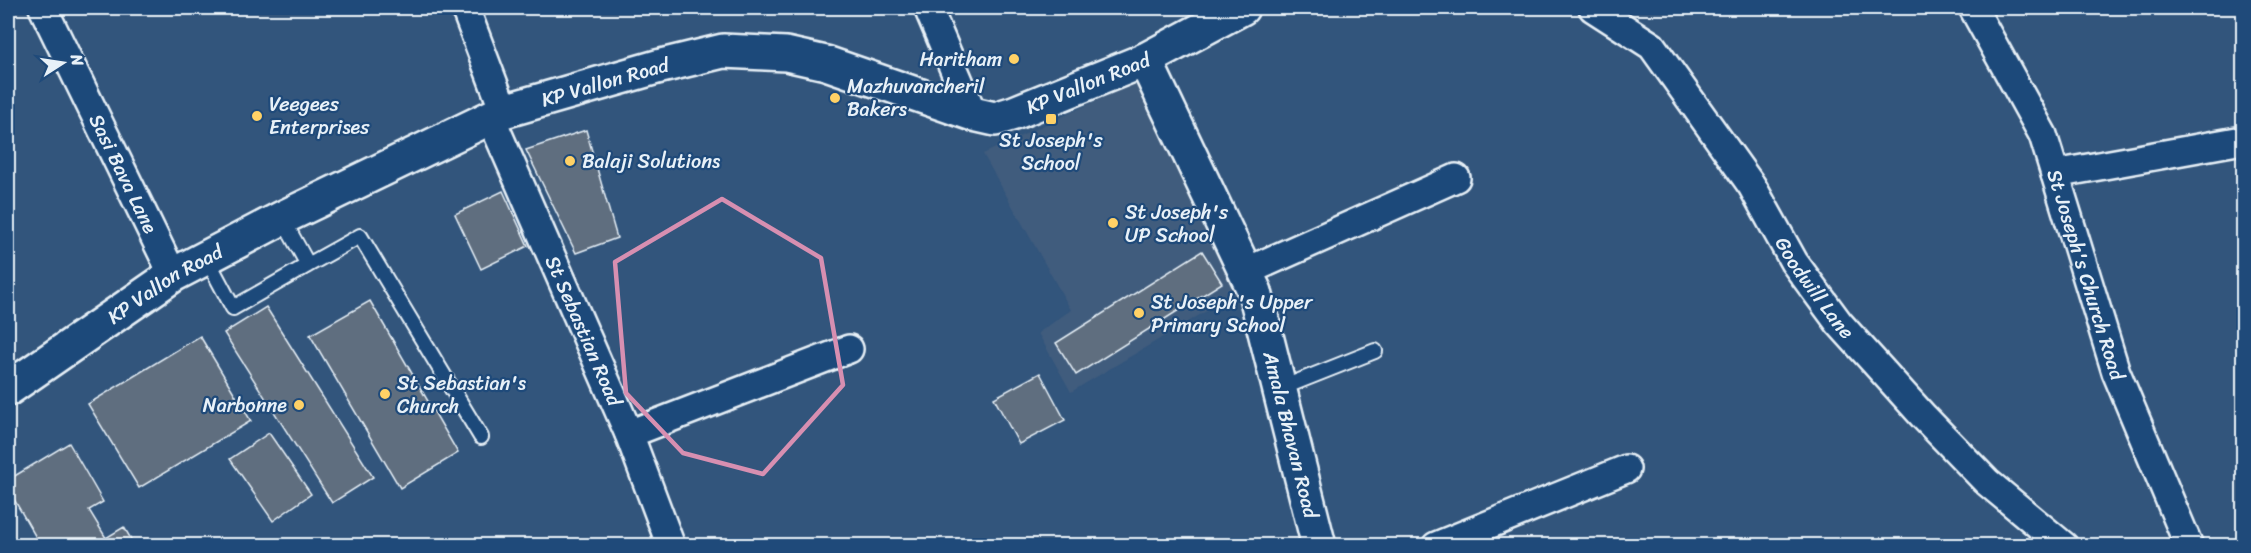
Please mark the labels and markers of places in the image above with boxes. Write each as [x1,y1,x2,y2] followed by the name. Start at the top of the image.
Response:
[919,42,1002,77] place label: Haritham
[1007,52,1021,66] marker: Haritham
[847,69,986,127] place label: Mazhuvancheril Bakers
[269,87,370,145] place label: Veegees Enterprises
[828,91,842,105] marker: Mazhuvancheril Bakers
[250,109,264,123] marker: Veegees Enterprises
[1044,112,1058,126] marker: St Joseph's School
[999,123,1103,181] place label: St Joseph's School
[582,144,721,179] place label: Balaji Solutions
[563,154,577,168] marker: Balaji Solutions
[1125,195,1229,253] place label: St Joseph's UP School
[1106,216,1120,230] marker: St Joseph's UP School
[1151,285,1314,343] place label: St Joseph's Upper Primary School
[1132,306,1146,320] marker: St Joseph's Upper Primary School
[397,366,527,424] place label: St Sebastian's Church
[378,387,392,401] marker: St Sebastian's Church
[203,388,287,423] place label: Narbonne
[292,398,306,412] marker: Narbonne

